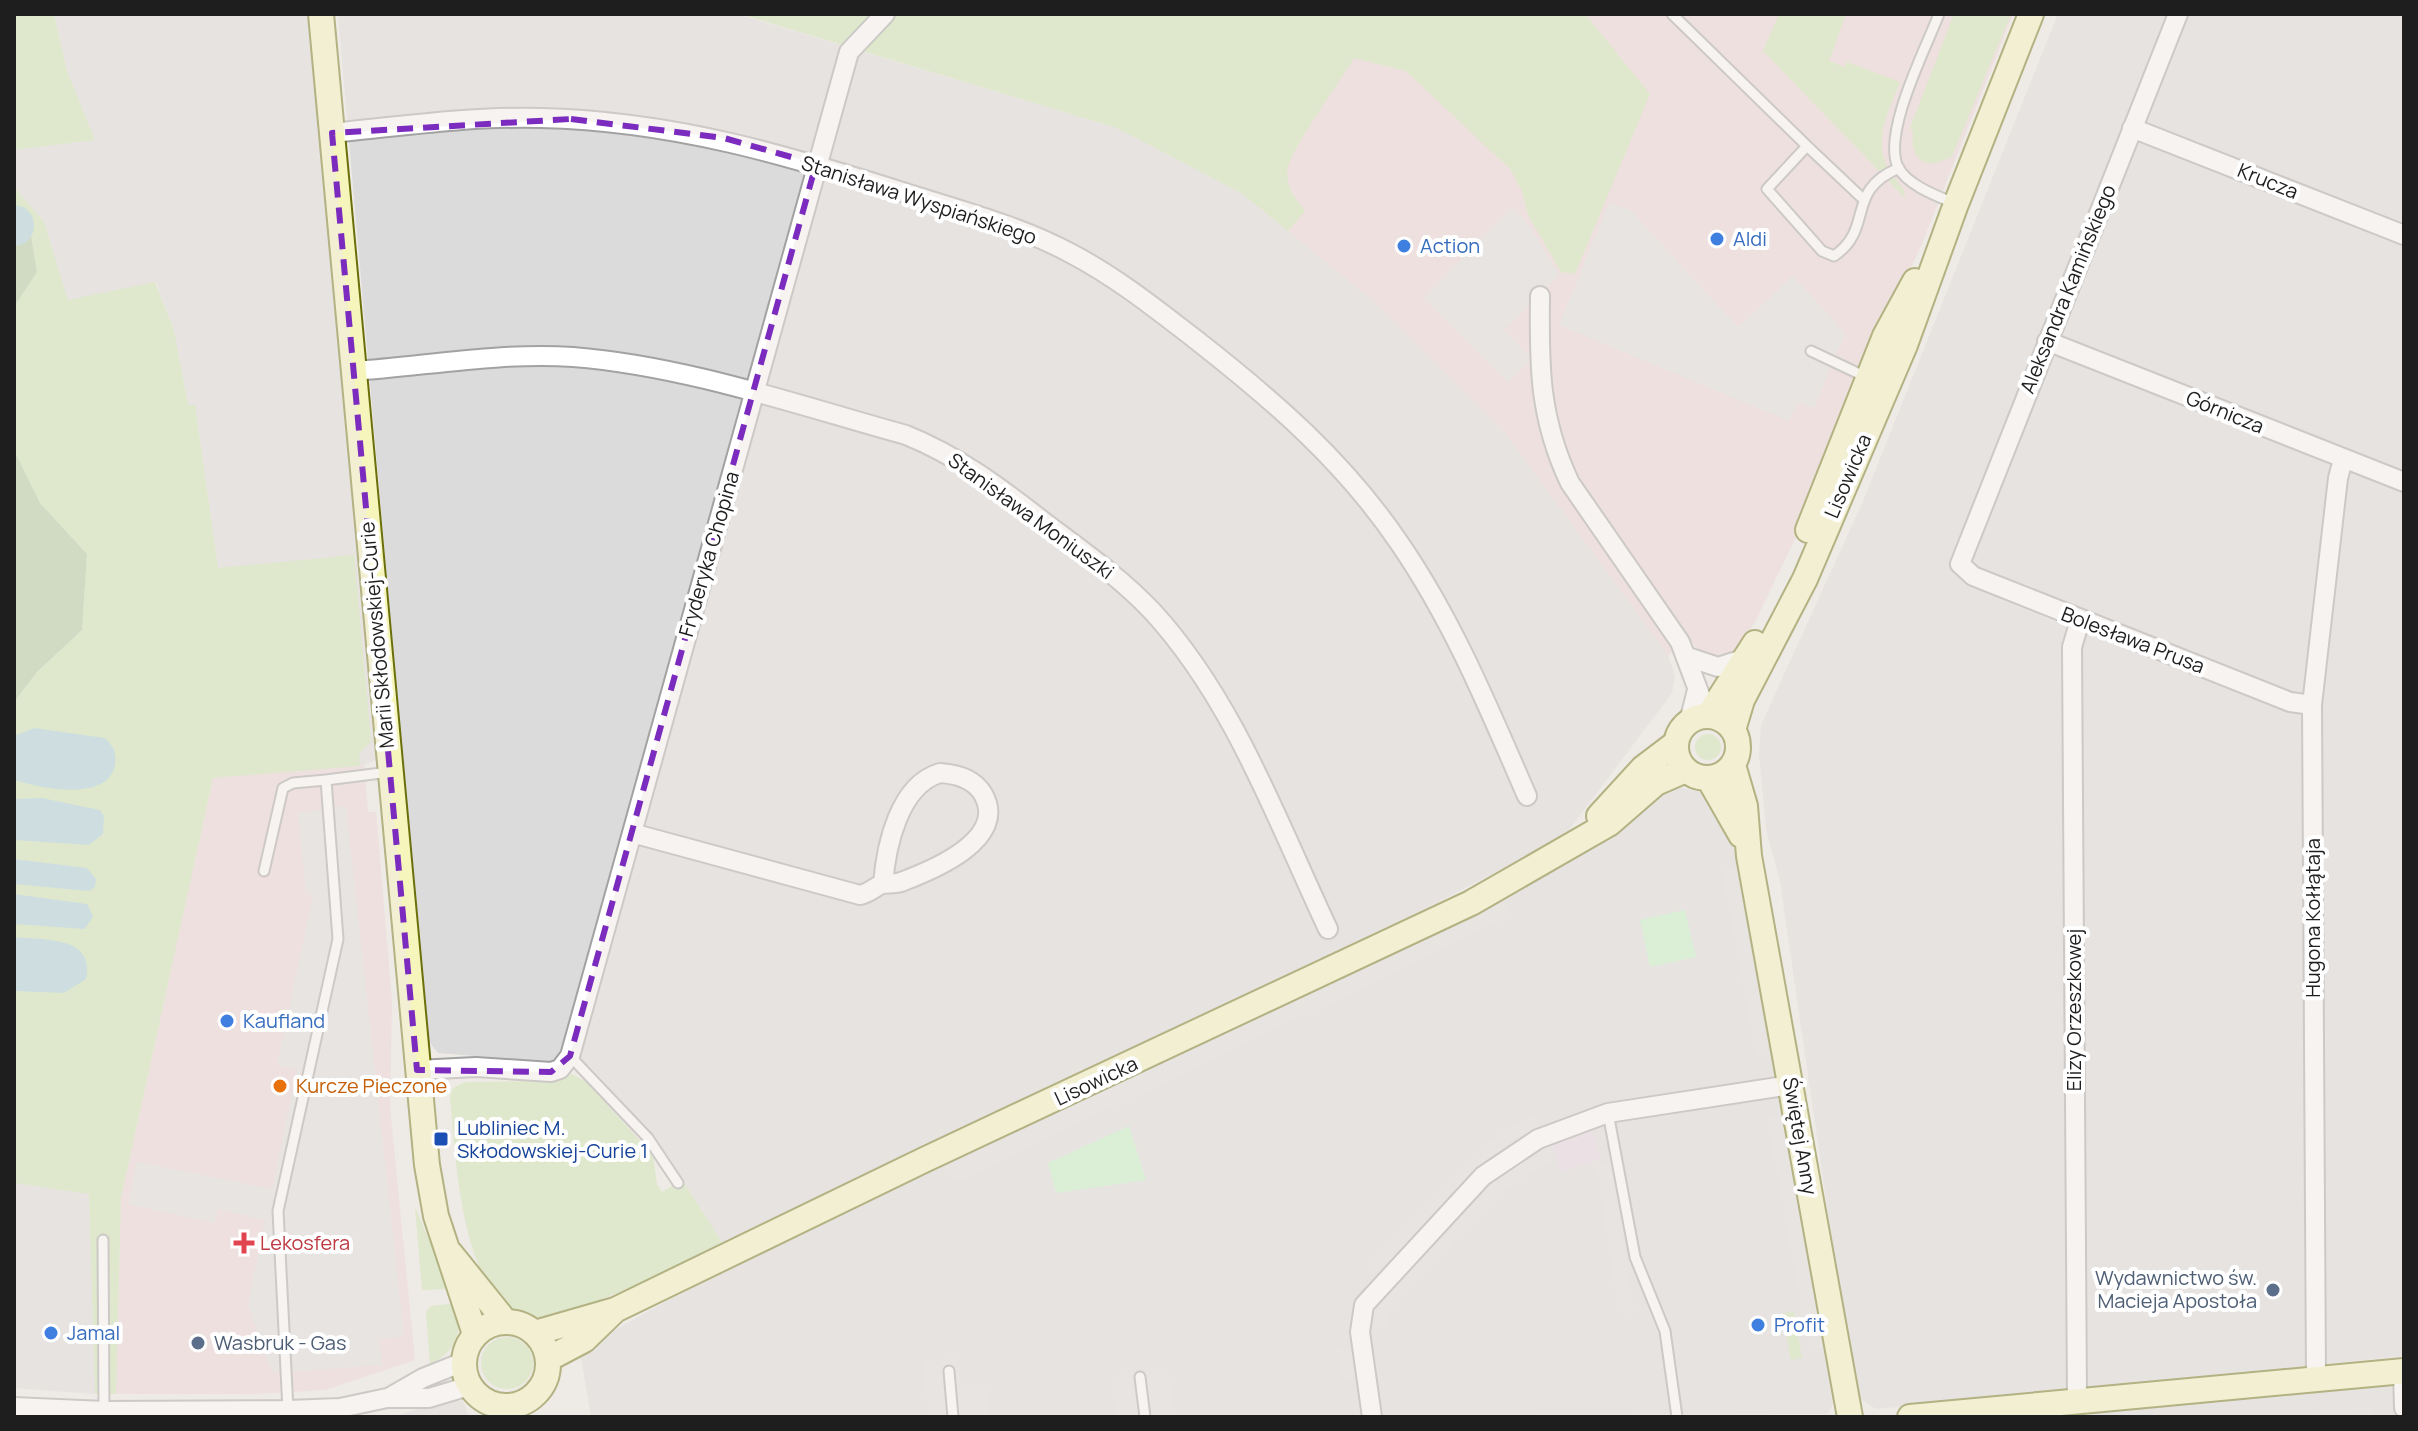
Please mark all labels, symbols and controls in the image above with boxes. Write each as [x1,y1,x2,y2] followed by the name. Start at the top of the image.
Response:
[798,149,1040,250] street label: Stanisława Wyspiańskiego
[2234,156,2303,205] street label: Krucza
[2013,180,2122,397] street label: Aleksandra Kamińskiego
[1733,225,1767,252] place label: Aldi
[1708,230,1726,248] marker: Aldi
[1420,232,1480,259] place label: Action
[1395,237,1413,255] marker: Action
[2182,384,2268,439] street label: Górnicza
[1818,430,1877,522] street label: Lisowicka
[943,446,1120,585] street label: Stanisława Moniuszki
[672,468,745,640] street label: Fryderyka Chopina
[353,520,400,750] street label: Marii Skłodowskiej-Curie
[2058,600,2209,679] street label: Bolesława Prusa
[2299,838,2326,998] street label: Hugona Kołłątaja
[2060,929,2087,1091] street label: Elizy Orzeszkowej
[243,1007,325,1034] place label: Kaufland
[218,1012,236,1030] marker: Kaufland
[1050,1050,1142,1112] street label: Lisowicka
[296,1072,447,1099] place label: Kurcze Pieczone
[1777,1075,1824,1197] street label: Świętej Anny
[271,1077,289,1095] marker: Kurcze Pieczone
[457,1114,648,1164] place label: Lubliniec M. Skłodowskiej-Curie 1
[432,1130,450,1148] marker: Lubliniec M. Skłodowskiej-Curie 1
[260,1229,350,1256] place label: Lekosfera
[235,1234,253,1252] marker: Lekosfera
[2095,1264,2257,1314] place label: Wydawnictwo św. Macieja Apostoła
[2264,1281,2282,1299] marker: Wydawnictwo św. Macieja Apostoła
[1774,1311,1825,1338] place label: Profit
[1749,1316,1767,1334] marker: Profit
[67,1319,120,1346] place label: Jamal
[42,1324,60,1342] marker: Jamal
[214,1329,346,1356] place label: Wasbruk - Gas
[189,1334,207,1352] marker: Wasbruk - Gas

